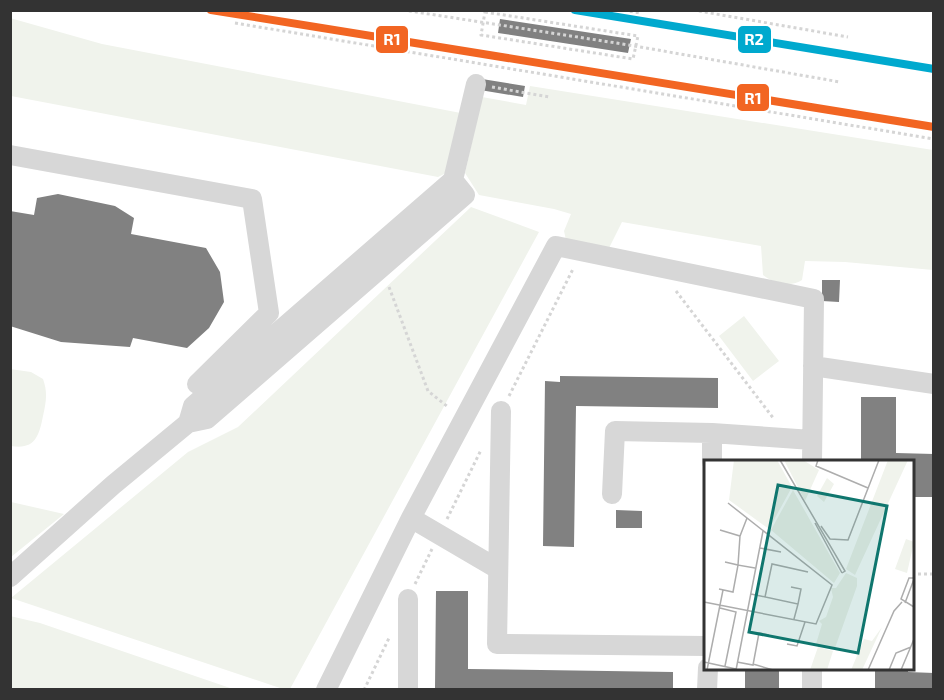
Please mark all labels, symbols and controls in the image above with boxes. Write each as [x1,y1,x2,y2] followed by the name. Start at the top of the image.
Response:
[375,25,409,54] line badge: R1
[737,25,772,54] line badge: R2
[383,29,401,48] text: R1
[744,29,764,48] text: R2
[736,83,770,112] line badge: R1
[744,88,762,107] text: R1
[704,460,914,670] inset map

